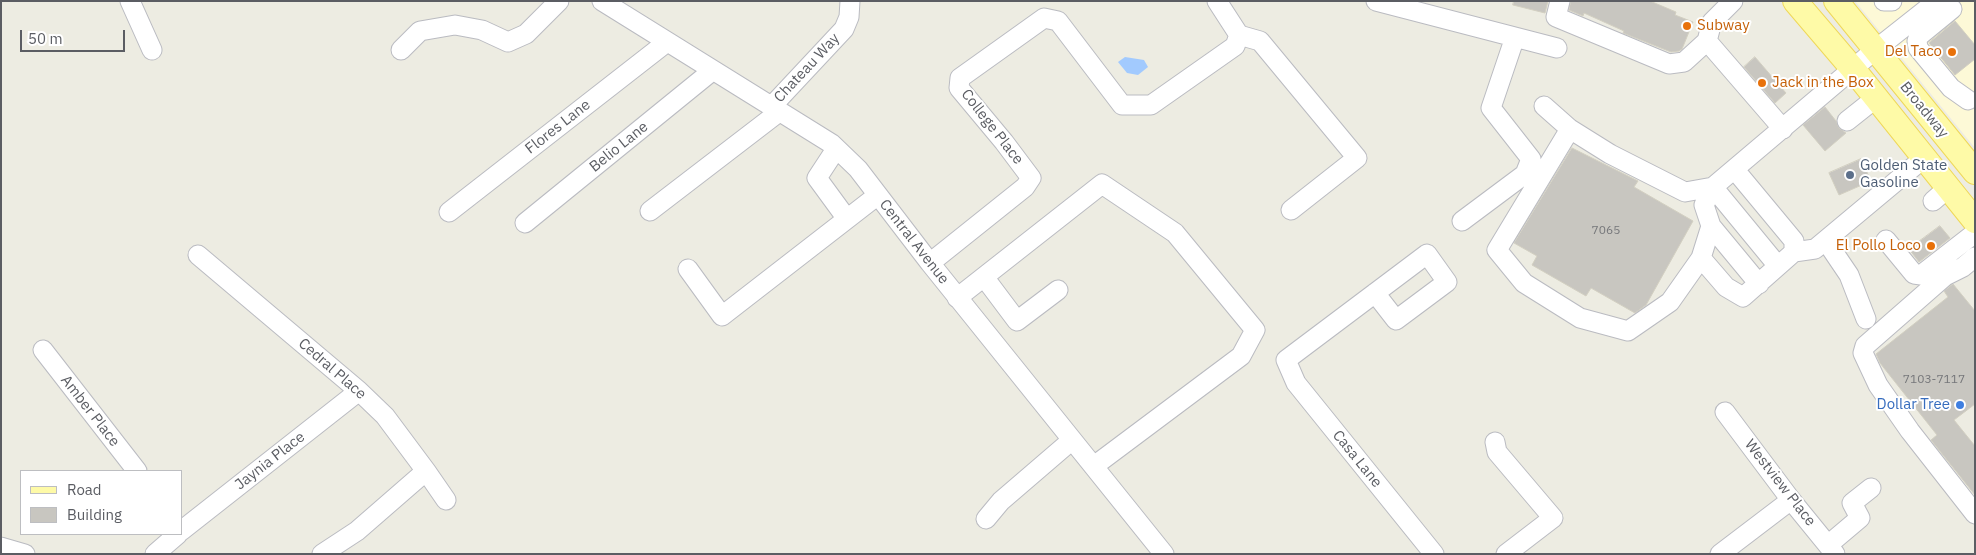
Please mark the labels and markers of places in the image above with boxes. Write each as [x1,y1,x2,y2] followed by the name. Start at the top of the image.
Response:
[1697,17,1750,35] place label: Subway
[1681,20,1693,32] marker: Subway
[1885,43,1942,61] place label: Del Taco
[1946,46,1958,58] marker: Del Taco
[1772,74,1874,92] place label: Jack in the Box
[1756,77,1768,89] marker: Jack in the Box
[1860,157,1947,192] place label: Golden State Gasoline
[1844,169,1856,181] marker: Golden State Gasoline
[1836,237,1921,255] place label: El Pollo Loco
[1925,240,1937,252] marker: El Pollo Loco
[1877,396,1950,414] place label: Dollar Tree
[1954,399,1966,411] marker: Dollar Tree

